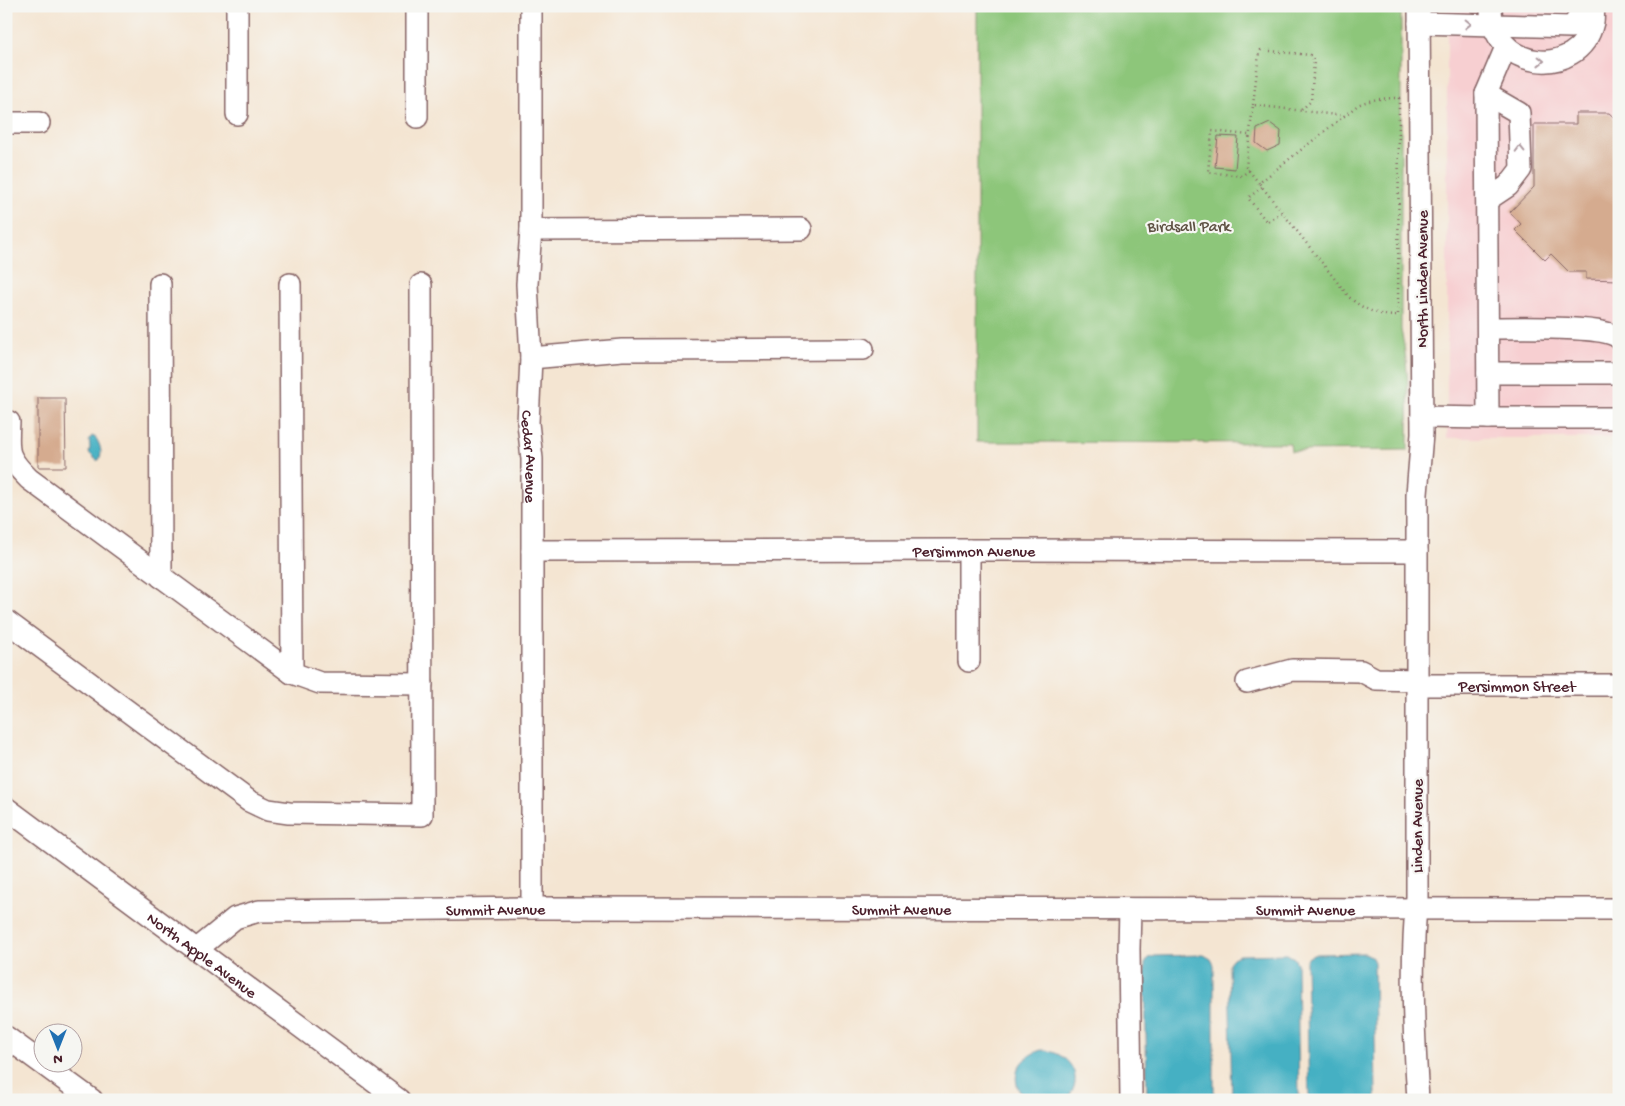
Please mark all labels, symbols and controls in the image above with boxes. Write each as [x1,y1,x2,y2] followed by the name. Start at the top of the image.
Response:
[1464,19,1472,29] one-way arrow
[1538,56,1545,66] one-way arrow
[1515,144,1525,152] one-way arrow
[1415,210,1434,348] street label: North Linden Avenue
[1147,219,1232,238] park label: Birdsall Park
[515,410,538,504] street label: Cedar Avenue
[912,544,1036,563] street label: Persimmon Avenue
[1457,679,1577,698] street label: Persimmon Street
[1410,778,1429,873] street label: Linden Avenue
[446,902,546,922] street label: Summit Avenue
[852,902,952,921] street label: Summit Avenue
[1256,903,1356,922] street label: Summit Avenue
[142,910,260,1004] street label: North Apple Avenue
[32,1024,82,1074] north arrow
[53,1050,63,1067] text: N

